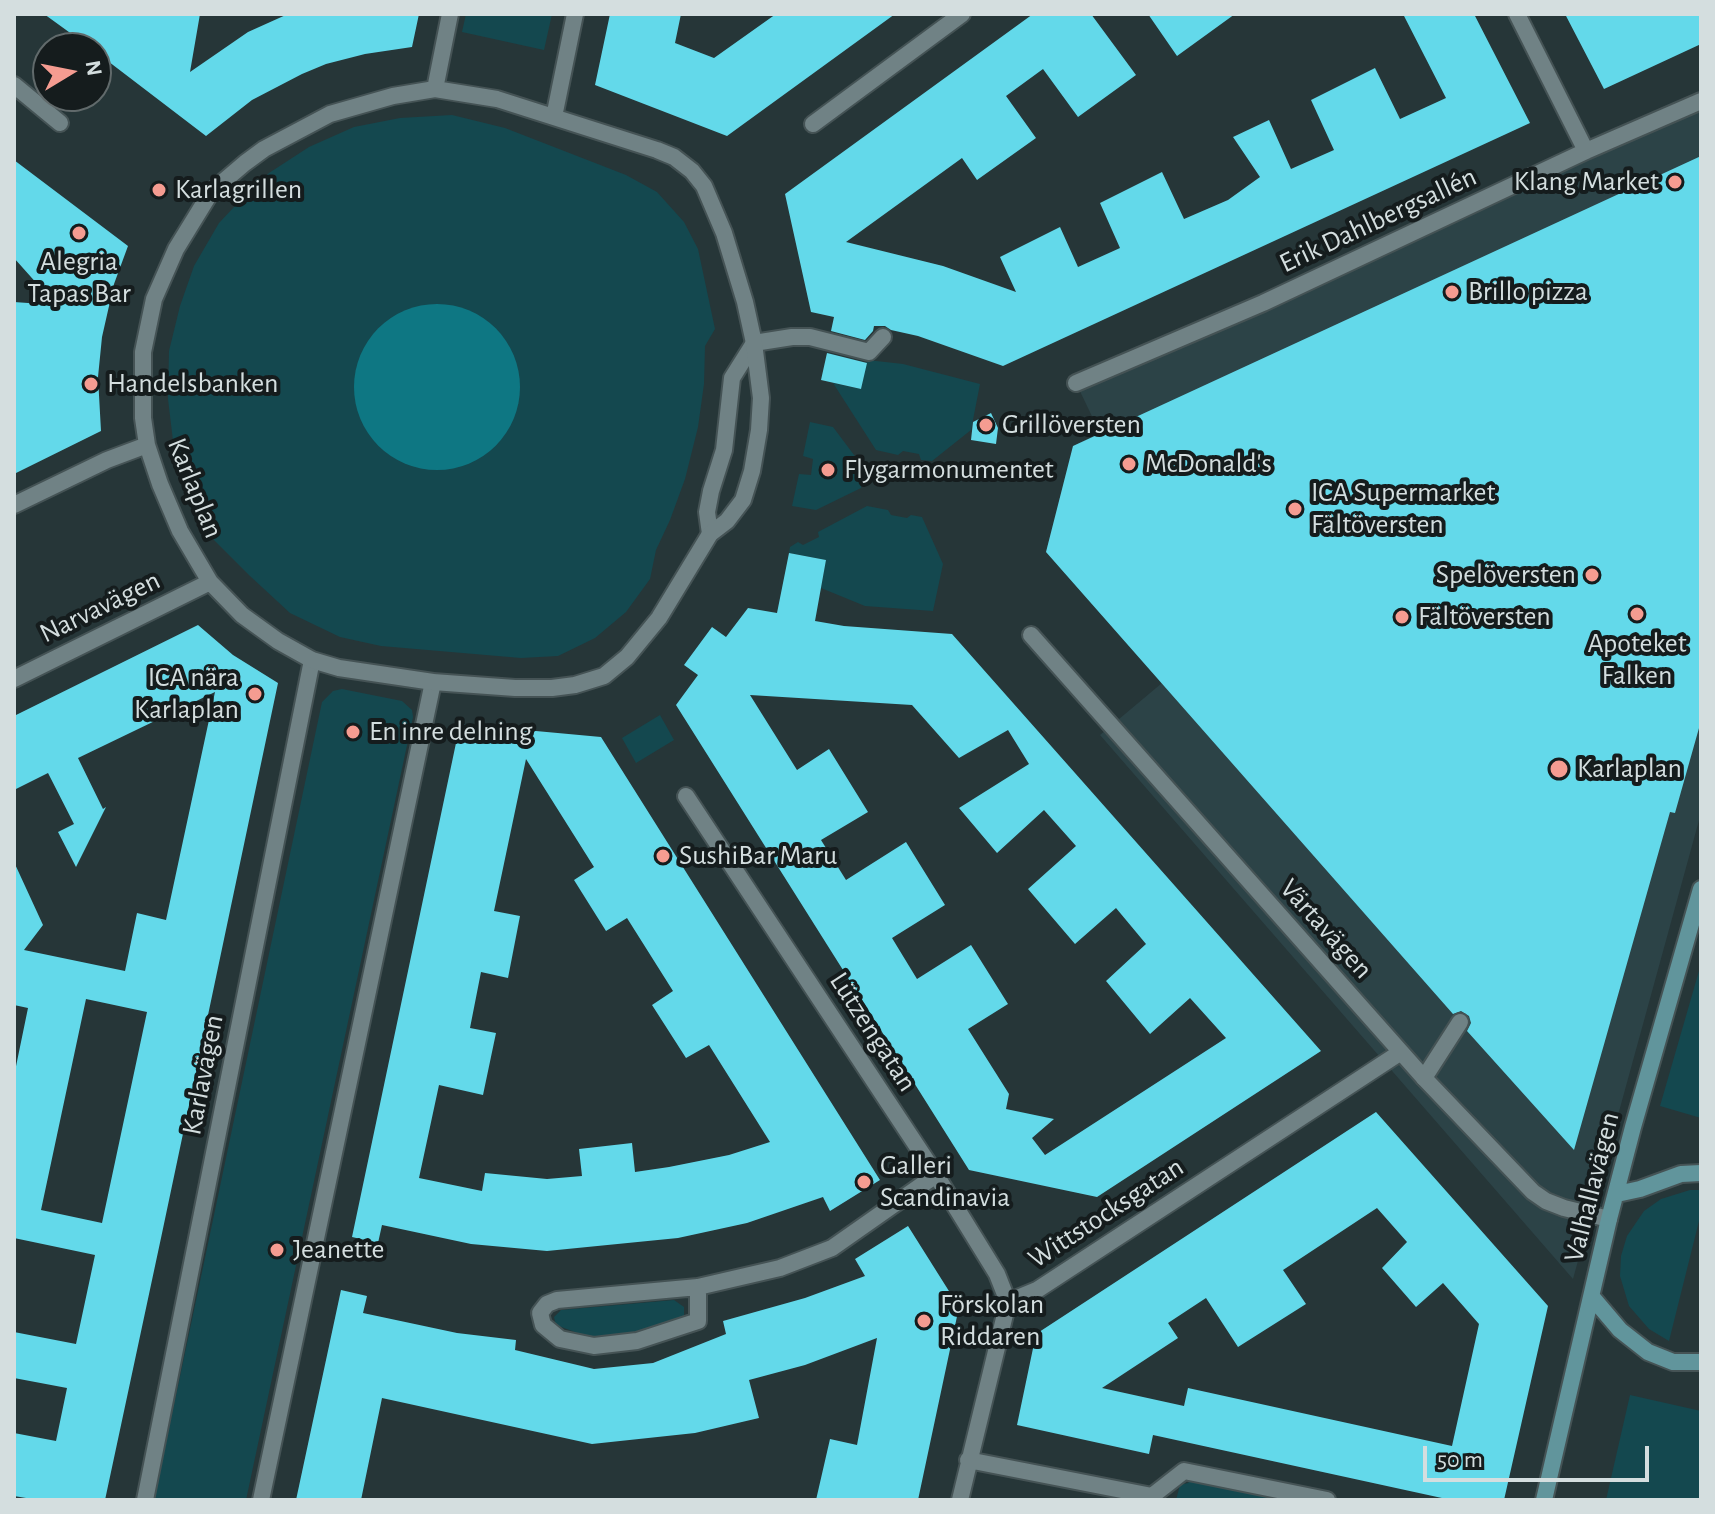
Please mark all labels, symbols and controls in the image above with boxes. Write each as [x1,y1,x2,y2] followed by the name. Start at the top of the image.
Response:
[32,32,112,112] north arrow
[82,59,106,78] text: N
[1274,160,1482,280] street label: Erik Dahlbergsallén
[1514,165,1659,199] place label: Klang Market
[175,173,302,207] place label: Karlagrillen
[1666,173,1684,191] marker: Klang Market
[150,181,168,199] marker: Karlagrillen
[70,224,88,242] marker: Alegria Tapas Bar
[27,245,131,311] place label: Alegria Tapas Bar
[1468,275,1588,309] place label: Brillo pizza
[1443,283,1461,301] marker: Brillo pizza
[107,367,279,401] place label: Handelsbanken
[82,375,100,393] marker: Handelsbanken
[1002,408,1141,442] place label: Grillöversten
[977,416,995,434] marker: Grillöversten
[160,433,230,543] street label: Karlaplan
[1145,447,1272,481] place label: McDonald's
[844,453,1054,487] place label: Flygarmonumentet
[1120,455,1138,473] marker: McDonald's
[819,461,837,479] marker: Flygarmonumentet
[1311,476,1495,542] place label: ICA Supermarket Fältöversten
[1286,500,1304,518] marker: ICA Supermarket Fältöversten
[1436,558,1576,592] place label: Spelöversten
[34,563,166,651] street label: Narvavägen
[1583,566,1601,584] marker: Spelöversten
[1418,600,1551,634] place label: Fältöversten
[1628,605,1646,623] marker: Apoteket Falken
[1393,608,1411,626] marker: Fältöversten
[1587,627,1687,693] place label: Apoteket Falken
[134,661,239,727] place label: ICA nära Karlaplan
[246,685,264,703] marker: ICA nära Karlaplan
[369,715,532,749] place label: En inre delning
[344,723,362,741] marker: En inre delning
[1577,752,1682,786] place label: Karlaplan
[1548,758,1570,780] marker: Karlaplan
[679,839,837,873] place label: SushiBar Maru
[654,847,672,865] marker: SushiBar Maru
[1272,872,1380,986] street label: Värtavägen
[822,966,924,1098] street label: Lützengatan
[175,1012,231,1138] street label: Karlavägen
[1557,1109,1627,1265] street label: Valhallavägen
[880,1149,1010,1215] place label: Galleri Scandinavia
[1022,1150,1190,1276] street label: Wittstocksgatan
[855,1173,873,1191] marker: Galleri Scandinavia
[293,1233,384,1267] place label: Jeanette
[268,1241,286,1259] marker: Jeanette
[940,1288,1044,1354] place label: Förskolan Riddaren
[915,1312,933,1330] marker: Förskolan Riddaren
[1427,1430,1653,1480] scale bar
[1437,1448,1483,1472] text: 50 m

